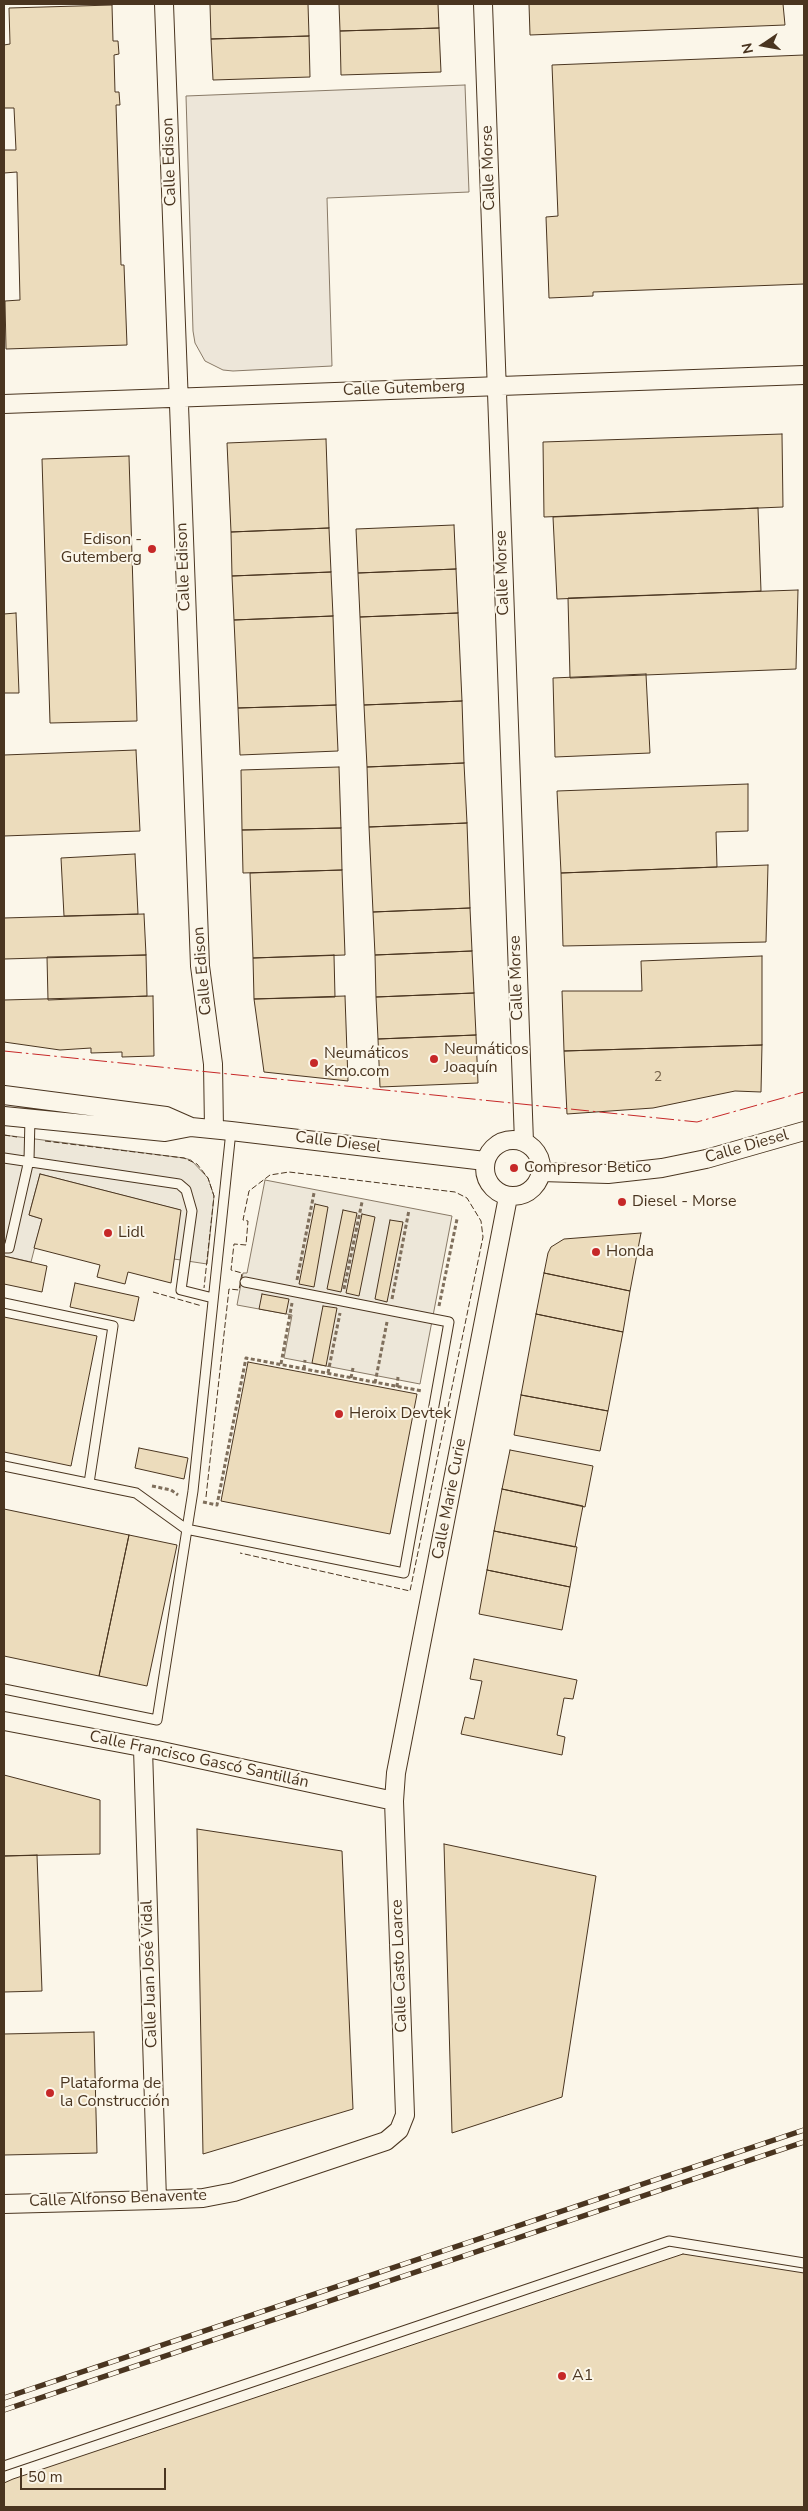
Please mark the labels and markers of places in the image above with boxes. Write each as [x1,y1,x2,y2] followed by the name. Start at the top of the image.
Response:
[61,530,142,568] place label: Edison - Gutemberg
[146,543,158,555] marker: Edison - Gutemberg
[444,1040,529,1078] place label: Neumáticos Joaquín
[324,1044,409,1082] place label: Neumáticos Kmo.com
[428,1053,440,1065] marker: Neumáticos Joaquín
[308,1057,320,1069] marker: Neumáticos Kmo.com
[524,1158,651,1178] place label: Compresor Betico
[508,1162,520,1174] marker: Compresor Betico
[632,1192,736,1212] place label: Diesel - Morse
[616,1196,628,1208] marker: Diesel - Morse
[118,1223,144,1243] place label: Lidl
[102,1227,114,1239] marker: Lidl
[606,1242,654,1262] place label: Honda
[590,1246,602,1258] marker: Honda
[349,1404,451,1424] place label: Heroix Devtek
[333,1408,345,1420] marker: Heroix Devtek
[60,2074,170,2112] place label: Plataforma de la Construcción
[44,2087,56,2099] marker: Plataforma de la Construcción
[572,2366,593,2386] place label: A1
[556,2370,568,2382] marker: A1

